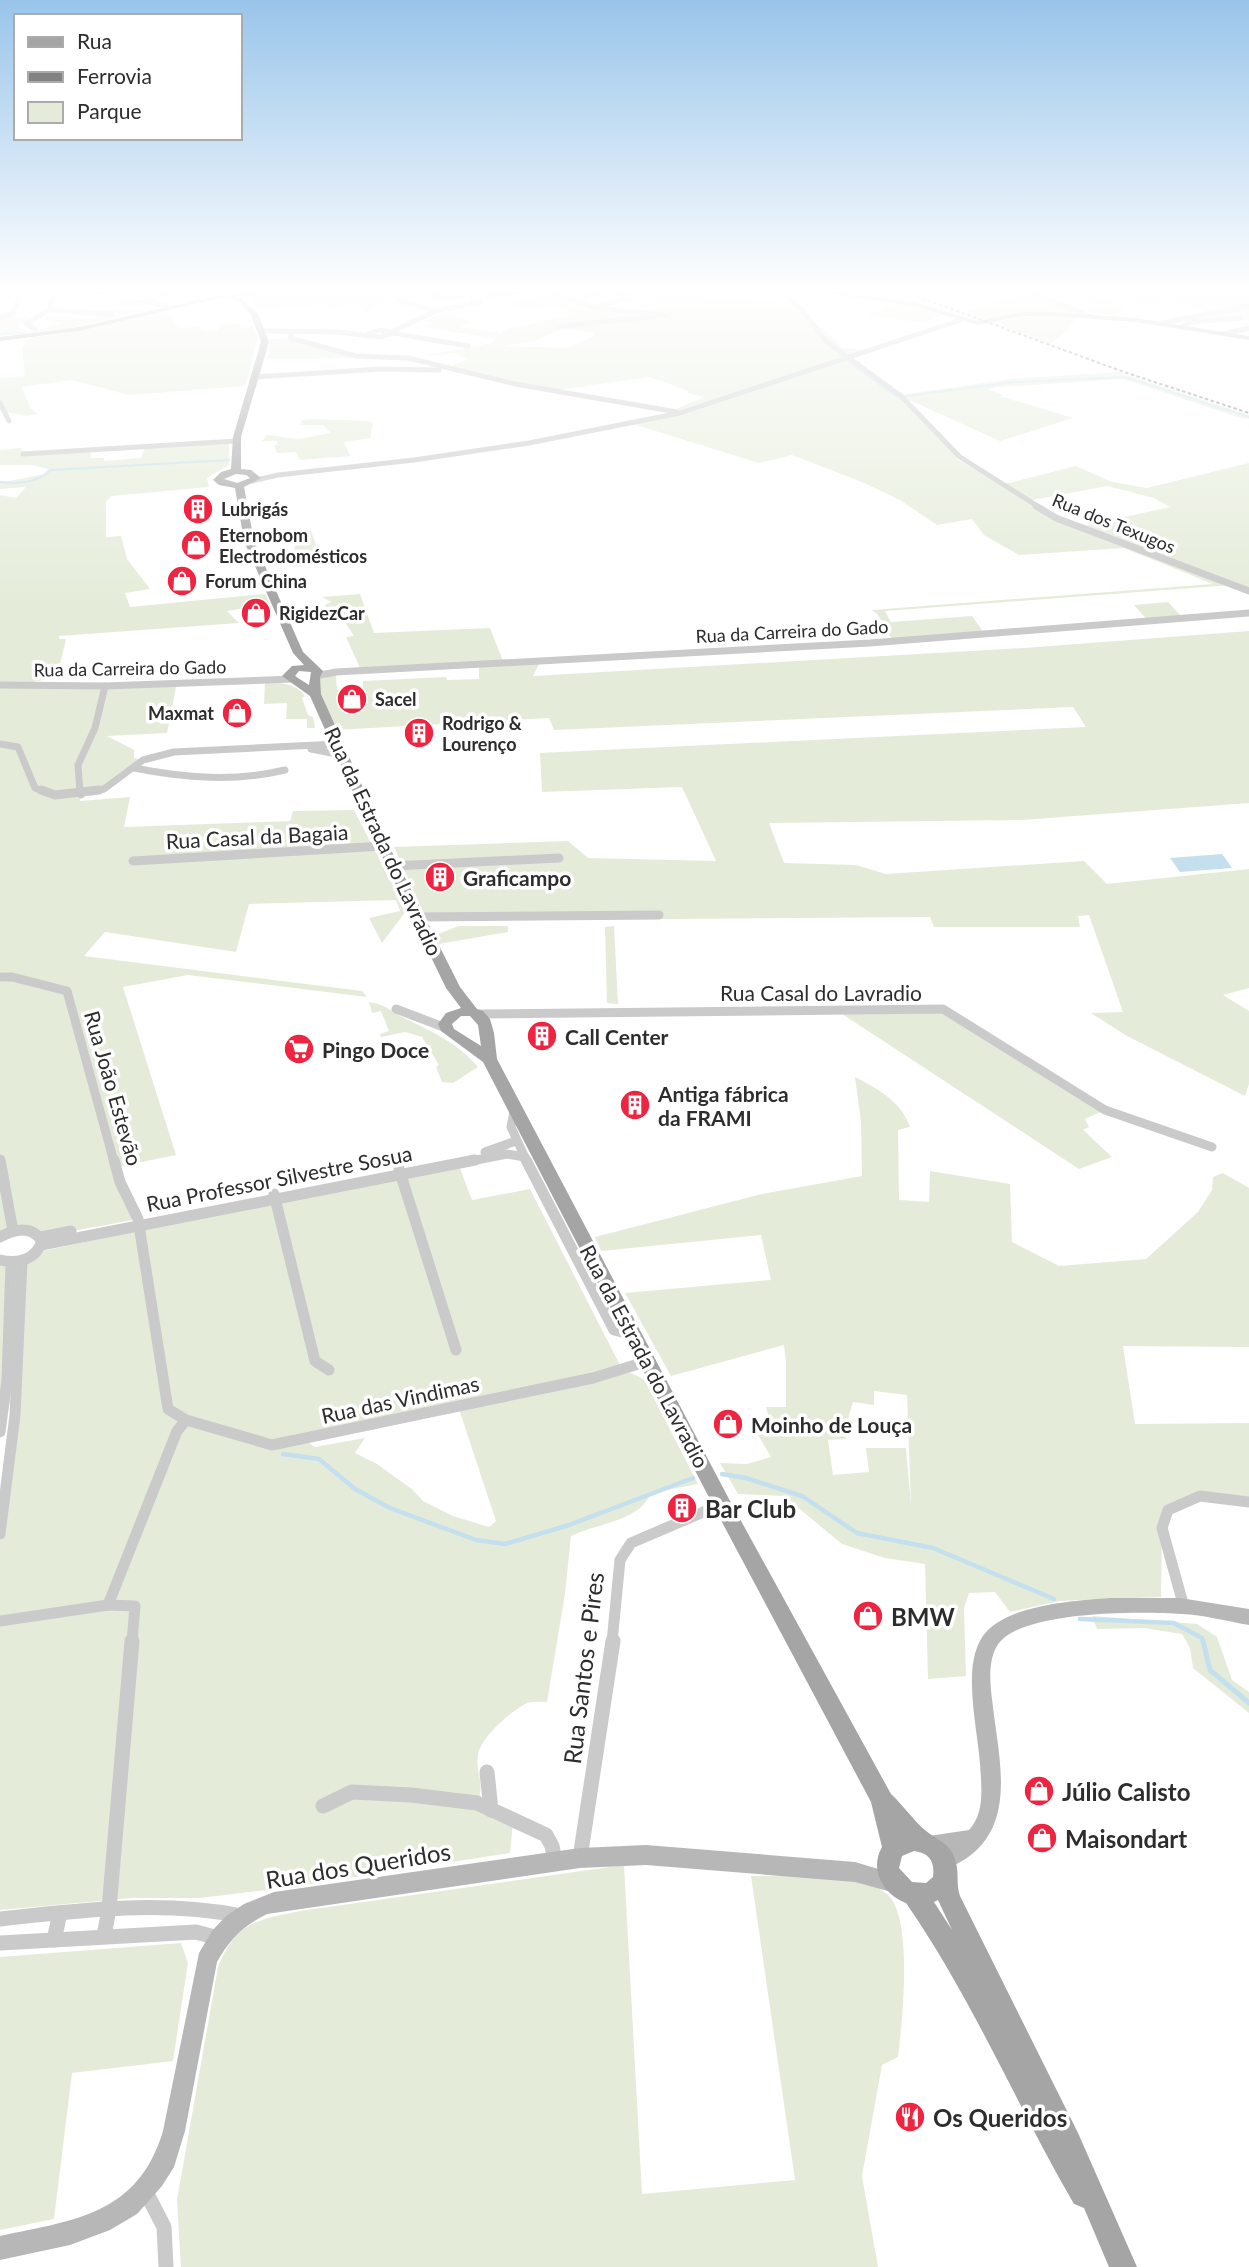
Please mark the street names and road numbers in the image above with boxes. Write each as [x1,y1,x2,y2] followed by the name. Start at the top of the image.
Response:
[1049,488,1179,558] street label: Rua dos Texugos
[695,615,889,647] street label: Rua da Carreira do Gado
[33,655,227,681] street label: Rua da Carreira do Gado
[320,723,448,959] street label: Rua da Estrada do Lavradio
[165,819,349,853] street label: Rua Casal da Bagaia
[720,980,922,1005] street label: Rua Casal do Lavradio
[80,1008,148,1168] street label: Rua João Estevão
[144,1140,414,1216] street label: Rua Professor Silvestre Sosua
[575,1240,715,1472] street label: Rua da Estrada do Lavradio
[319,1370,481,1428] street label: Rua das Vindimas
[557,1570,609,1766] street label: Rua Santos e Pires
[264,1836,452,1894] street label: Rua dos Queridos

